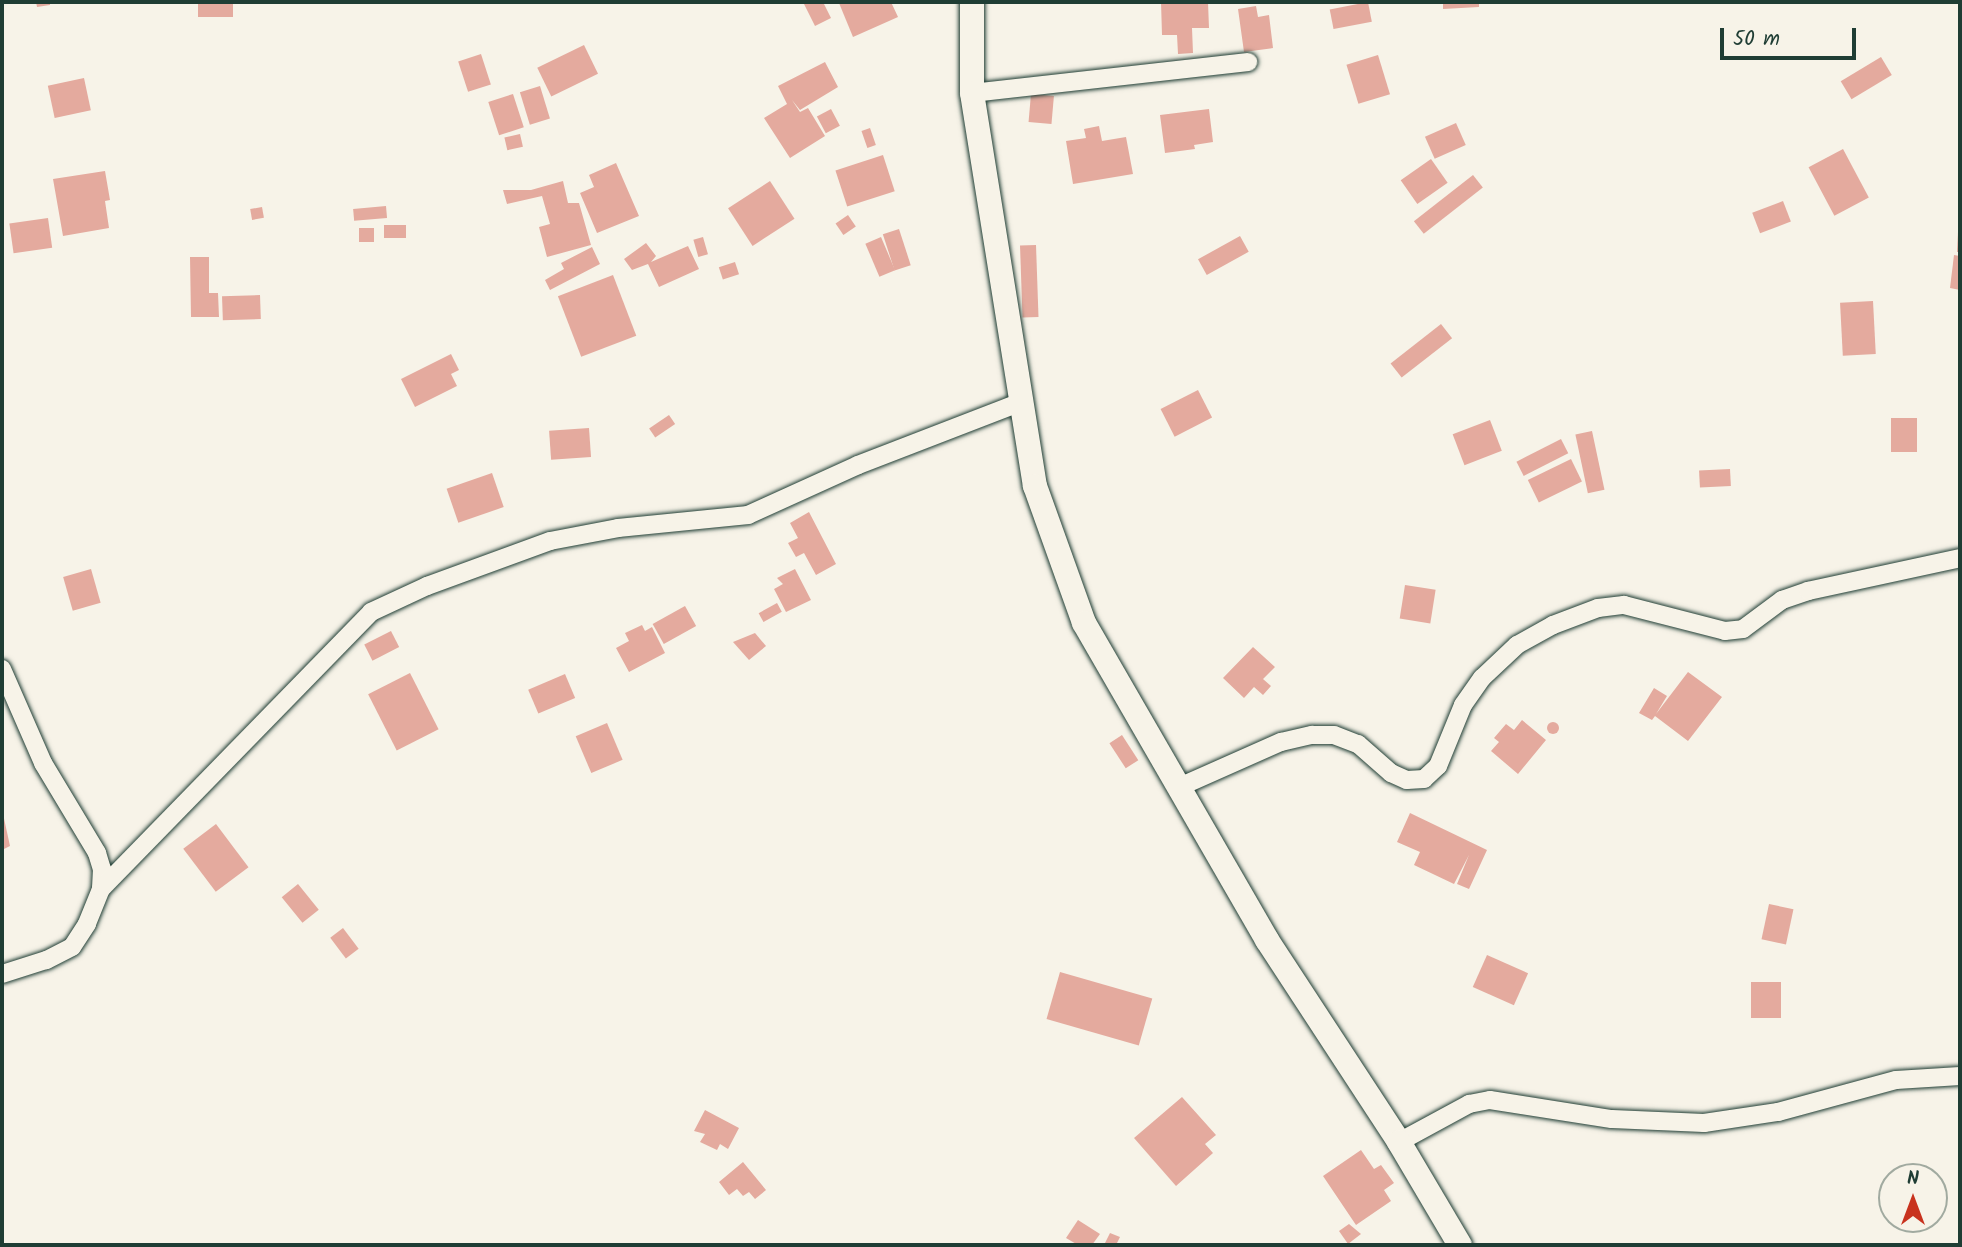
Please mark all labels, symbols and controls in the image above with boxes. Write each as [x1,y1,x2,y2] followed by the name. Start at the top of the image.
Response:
[1724,14,1860,58] scale bar
[1733,23,1780,56] text: 50 m
[1878,1163,1948,1233] north arrow
[1907,1164,1919,1194] text: N

